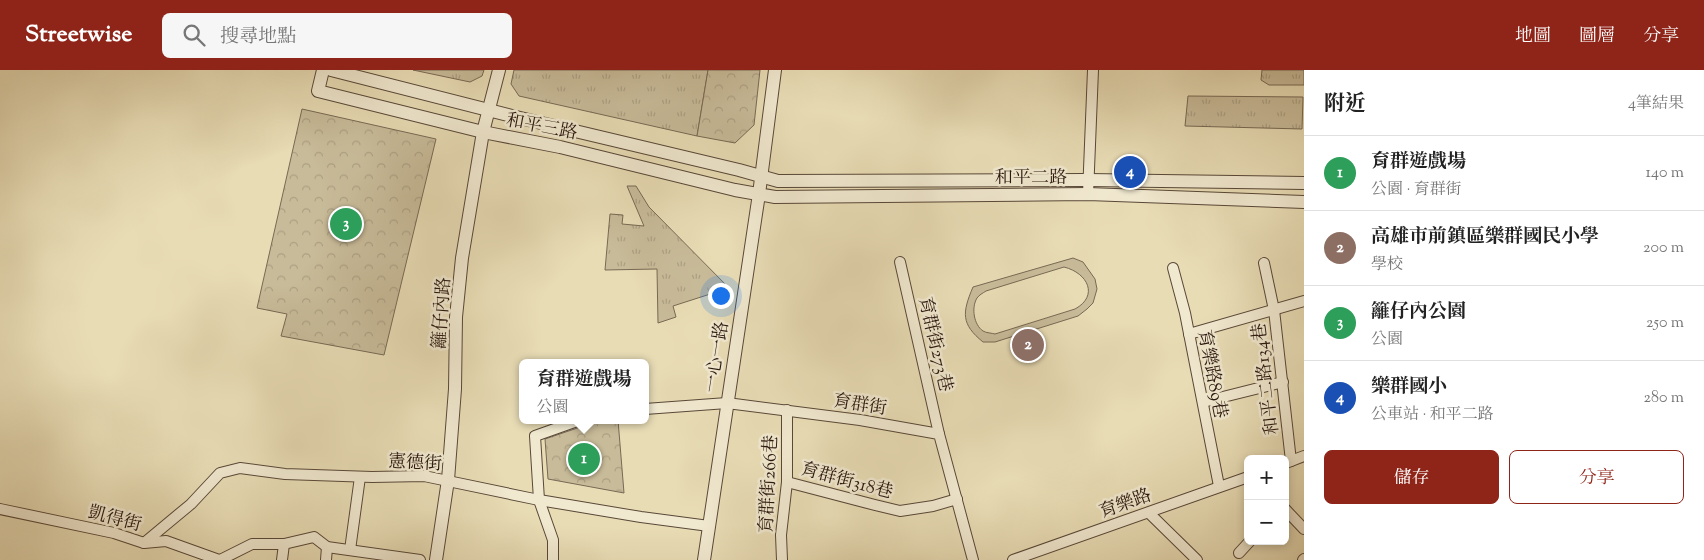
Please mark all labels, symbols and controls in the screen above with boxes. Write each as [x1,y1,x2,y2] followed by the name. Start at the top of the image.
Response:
[162,13,512,58] search box
[25,18,132,52] text: Streetwise
[180,21,208,49] icon: search
[220,24,296,51] text: 搜尋地點
[1515,24,1551,50] text: 地圖
[1579,24,1615,50] text: 圖層
[1643,24,1679,50] text: 分享
[1324,90,1366,120] text: 附近
[1628,93,1684,116] text: 4筆結果
[504,108,579,148] street label: 和平三路
[1371,149,1466,176] text: 育群遊戲場
[1114,153,1146,191] pin: 4
[1337,162,1343,185] text: 1
[1646,162,1684,185] text: 140 m
[995,166,1067,192] street label: 和平二路
[1371,179,1462,202] text: 公園 · 育群街
[330,205,362,243] pin: 3
[1371,224,1599,251] text: 高雄市前鎮區樂群國民小學
[1336,237,1344,260] text: 2
[1643,237,1684,260] text: 200 m
[1371,254,1403,277] text: 學校
[428,276,458,350] street label: 籬仔內路
[708,283,734,309] your location
[911,294,958,394] street label: 育群街273巷
[1371,299,1466,326] text: 籬仔內公園
[1337,312,1343,335] text: 3
[1646,312,1684,335] text: 250 m
[700,320,736,395] street label: 一心一路
[1247,321,1287,436] street label: 和平二路134巷
[1012,326,1044,364] pin: 2
[1190,328,1232,421] street label: 育樂路89巷
[1371,329,1403,352] text: 公園
[519,359,649,424] popup
[536,367,632,394] text: 育群遊戲場
[1371,374,1447,401] text: 樂群國小
[1336,387,1344,410] text: 4
[1643,387,1684,410] text: 280 m
[831,389,888,423] street label: 育群街
[536,397,569,420] text: 公園
[1371,404,1494,427] text: 公車站 · 和平二路
[754,434,786,534] street label: 育群街266巷
[568,440,600,478] pin: 1
[387,450,443,478] street label: 憲德街
[1324,450,1499,504] button: 儲存
[1509,450,1684,504] button: 分享
[1244,455,1289,545] map controls
[1244,455,1289,500] button: +
[798,457,895,507] street label: 育群街318巷
[1096,483,1156,526] street label: 育樂路
[85,500,144,539] street label: 凱得街
[1244,500,1289,545] button: −

